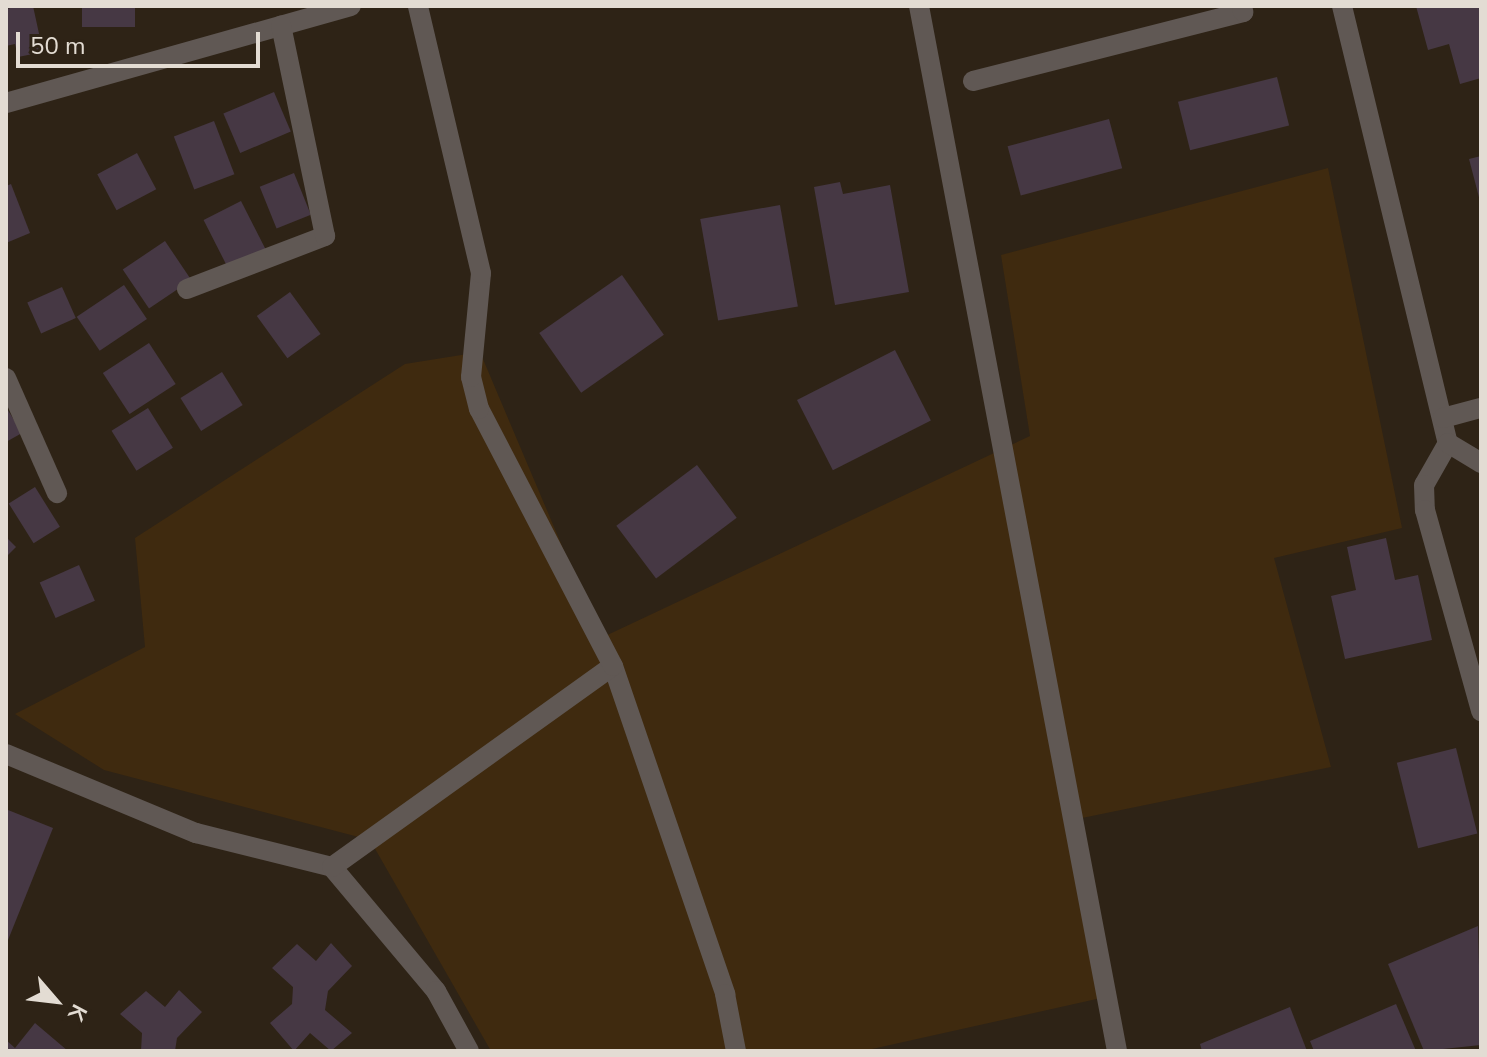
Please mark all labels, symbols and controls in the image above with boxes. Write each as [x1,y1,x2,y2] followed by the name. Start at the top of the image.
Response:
[20,16,264,66] scale bar
[30,30,86,62] text: 50 m
[16,961,96,1041] north arrow
[61,999,94,1026] text: K

